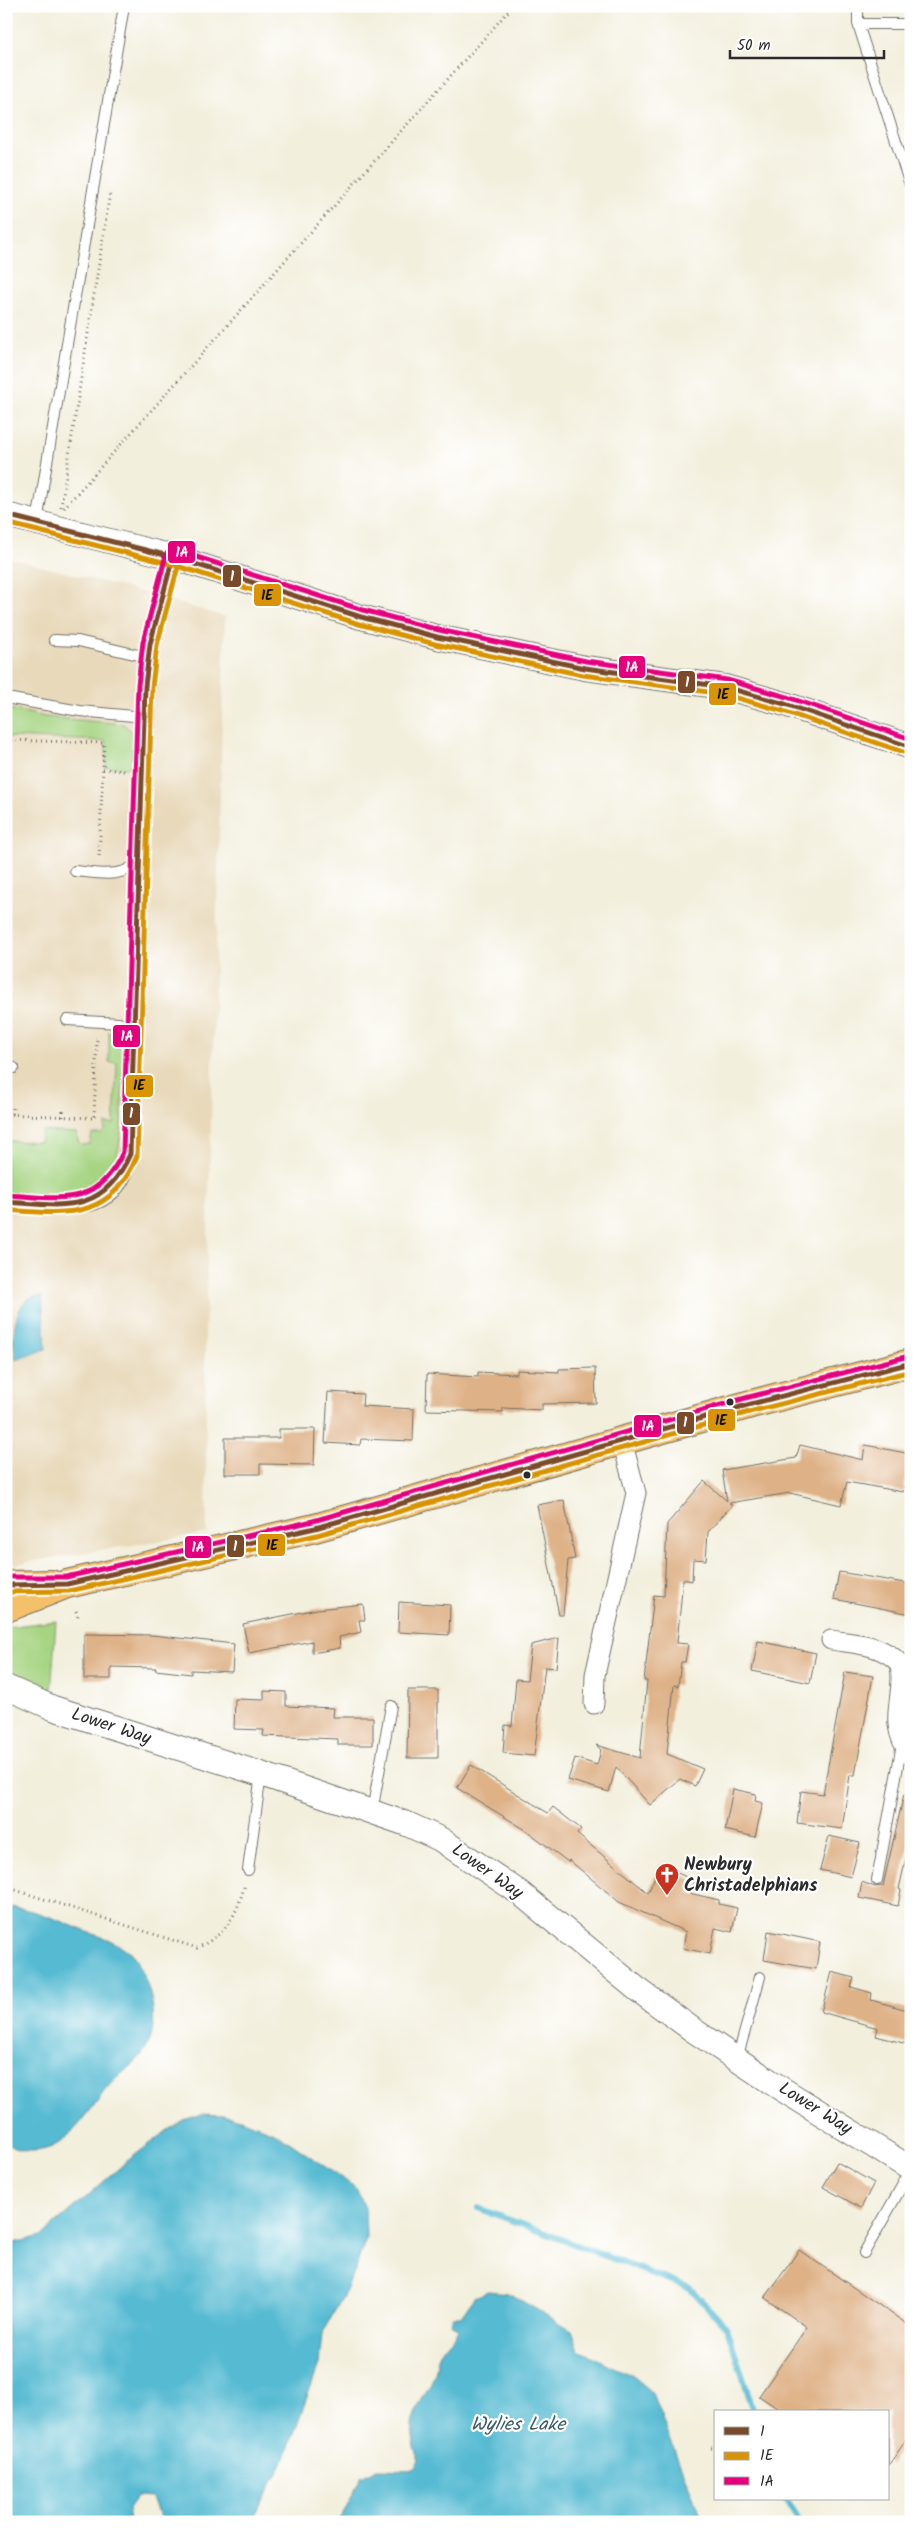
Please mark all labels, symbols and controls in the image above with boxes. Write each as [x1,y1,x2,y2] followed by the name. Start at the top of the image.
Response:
[730,28,883,60] scale bar
[737,34,771,58] text: 50 m
[167,540,196,564] line badge: 1A
[175,542,189,564] text: 1A
[222,564,242,588] line badge: 1
[230,566,235,588] text: 1
[253,583,282,607] line badge: 1E
[261,585,274,607] text: 1E
[618,655,646,679] line badge: 1A
[625,657,639,679] text: 1A
[677,670,696,694] line badge: 1
[685,672,690,694] text: 1
[708,682,737,706] line badge: 1E
[717,684,730,706] text: 1E
[112,1024,141,1048] line badge: 1A
[120,1026,134,1048] text: 1A
[125,1074,154,1098] line badge: 1E
[133,1075,146,1097] text: 1E
[122,1102,141,1126] line badge: 1
[129,1103,134,1125] text: 1
[725,1397,735,1407] unlabelled marker
[707,1408,736,1432] line badge: 1E
[715,1410,728,1432] text: 1E
[676,1411,695,1435] line badge: 1
[683,1412,688,1434] text: 1
[633,1414,662,1438] line badge: 1A
[641,1416,655,1438] text: 1A
[522,1470,532,1480] unlabelled marker
[257,1533,286,1557] line badge: 1E
[226,1534,245,1558] line badge: 1
[184,1535,212,1559] line badge: 1A
[266,1535,279,1557] text: 1E
[233,1536,238,1558] text: 1
[191,1537,205,1559] text: 1A
[67,1700,155,1754] street label: Lower Way
[445,1837,529,1908] street label: Lower Way
[684,1851,818,1901] place label: Newbury Christadelphians
[654,1862,680,1896] church icon: Newbury Christadelphians
[772,2075,858,2143] street label: Lower Way
[471,2410,567,2440] water label: Wylies Lake
[714,2410,890,2500] legend
[760,2420,765,2444] text: 1
[760,2444,775,2468] text: 1E
[760,2470,774,2494] text: 1A

